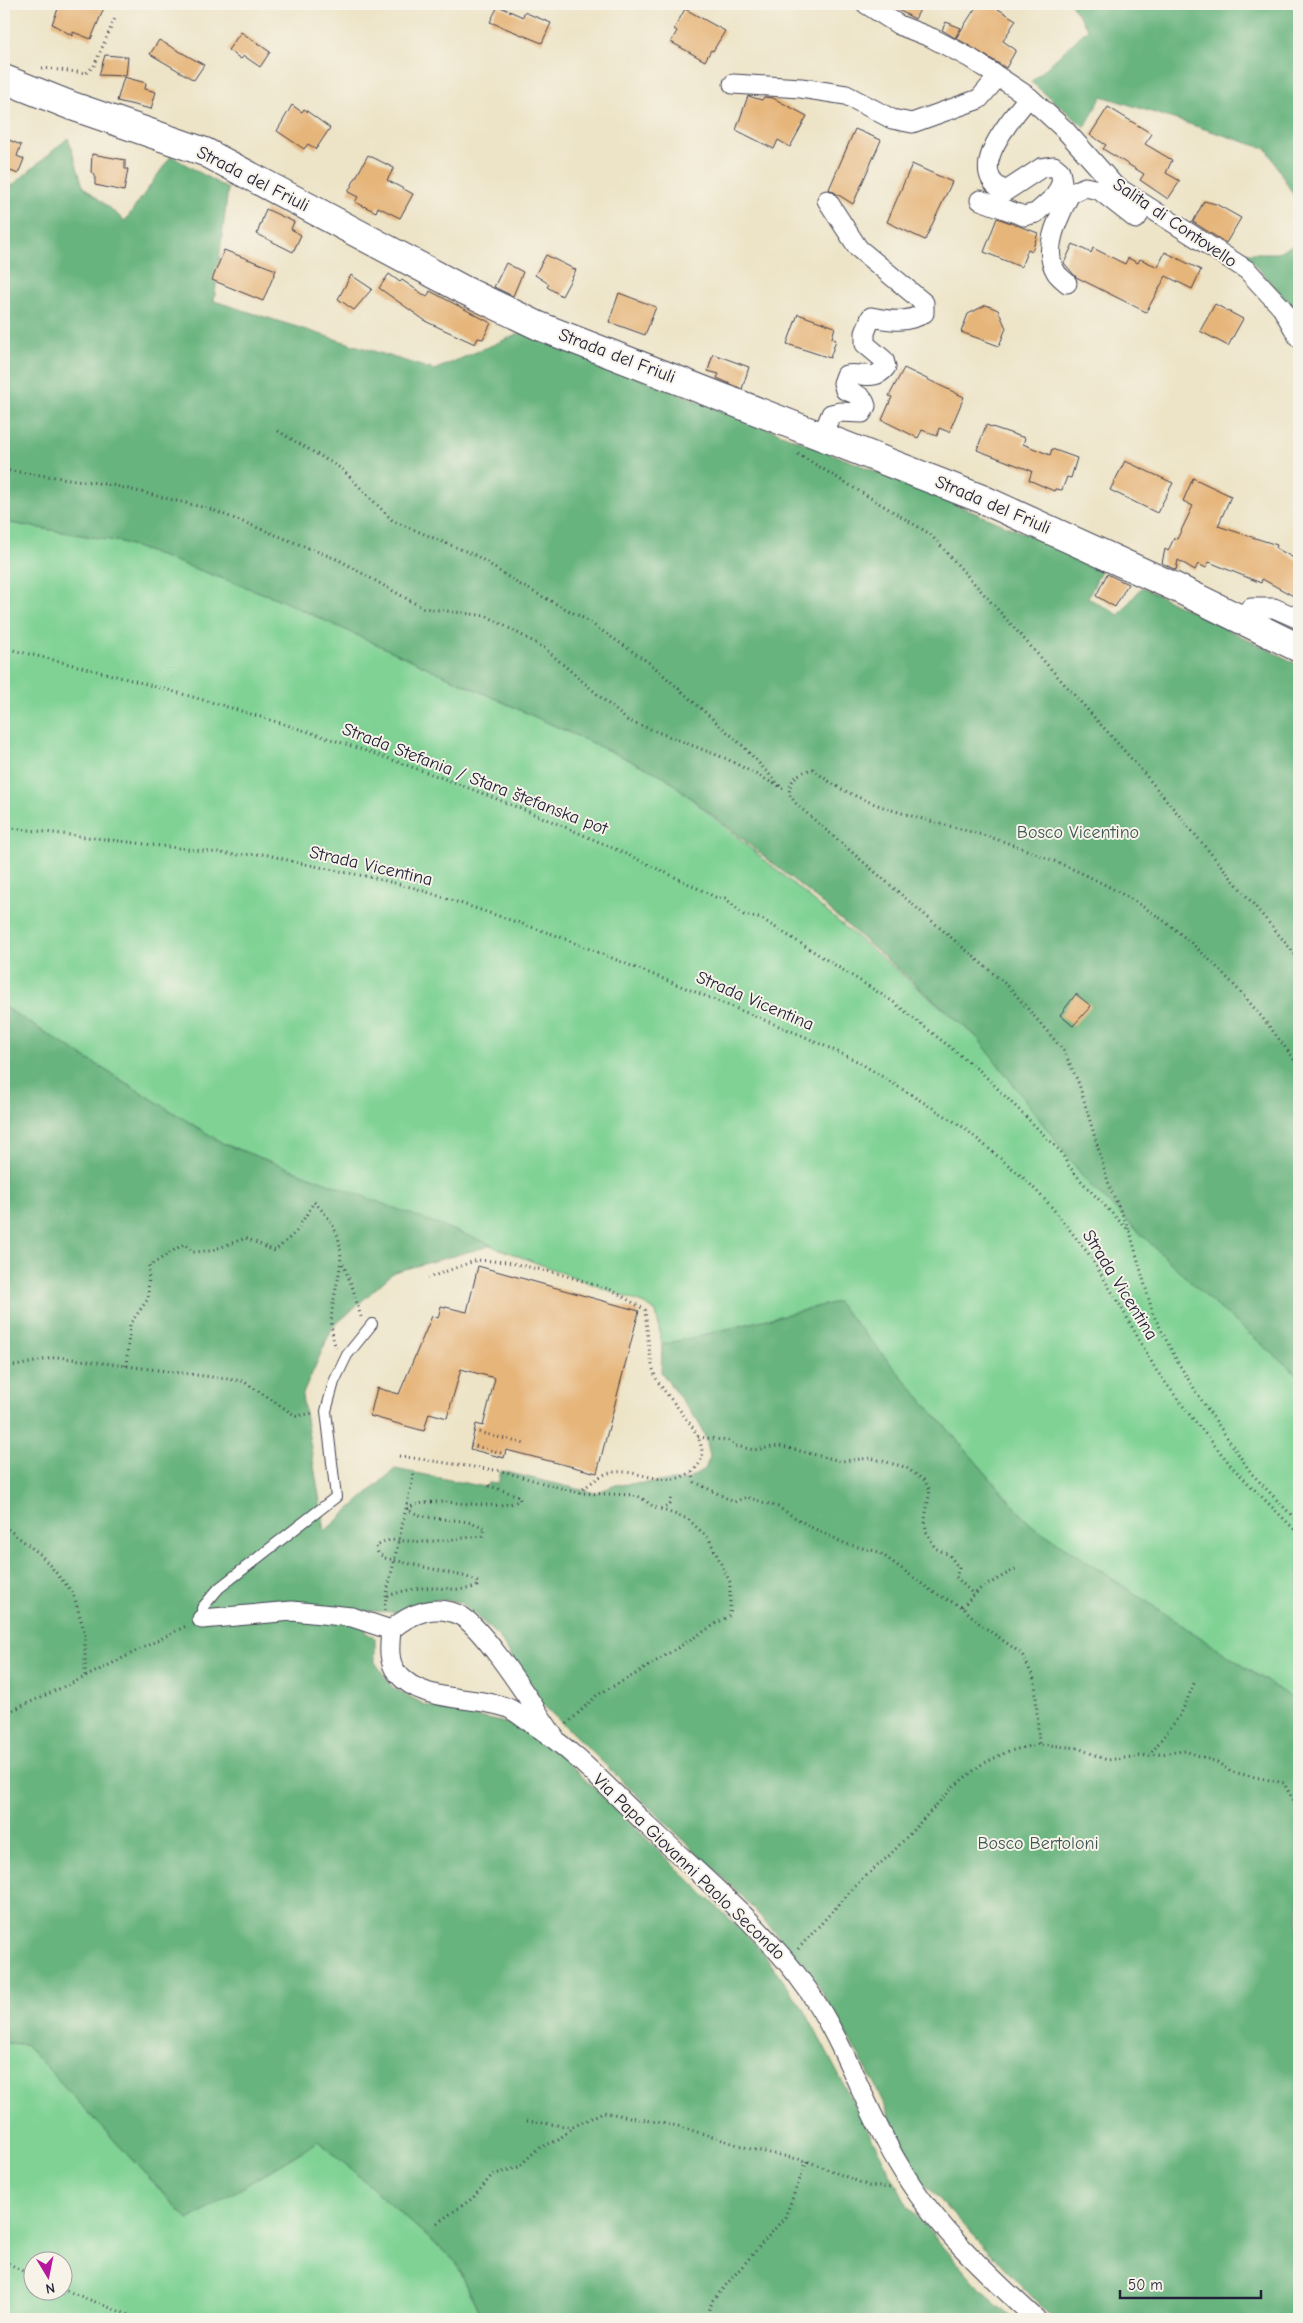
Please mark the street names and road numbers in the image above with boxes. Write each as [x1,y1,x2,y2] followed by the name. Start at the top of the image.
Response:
[193,142,313,216] street label: Strada del Friuli
[1109,174,1241,272] street label: Salita di Contovello
[556,324,678,388] street label: Strada del Friuli
[932,471,1054,539] street label: Strada del Friuli
[339,718,612,840] street label: Strada Stefania / Stara štefanska pot
[307,842,435,890] street label: Strada Vicentina
[693,967,817,1035] street label: Strada Vicentina
[1078,1226,1162,1344] street label: Strada Vicentina
[589,1769,789,1965] street label: Via Papa Giovanni Paolo Secondo

